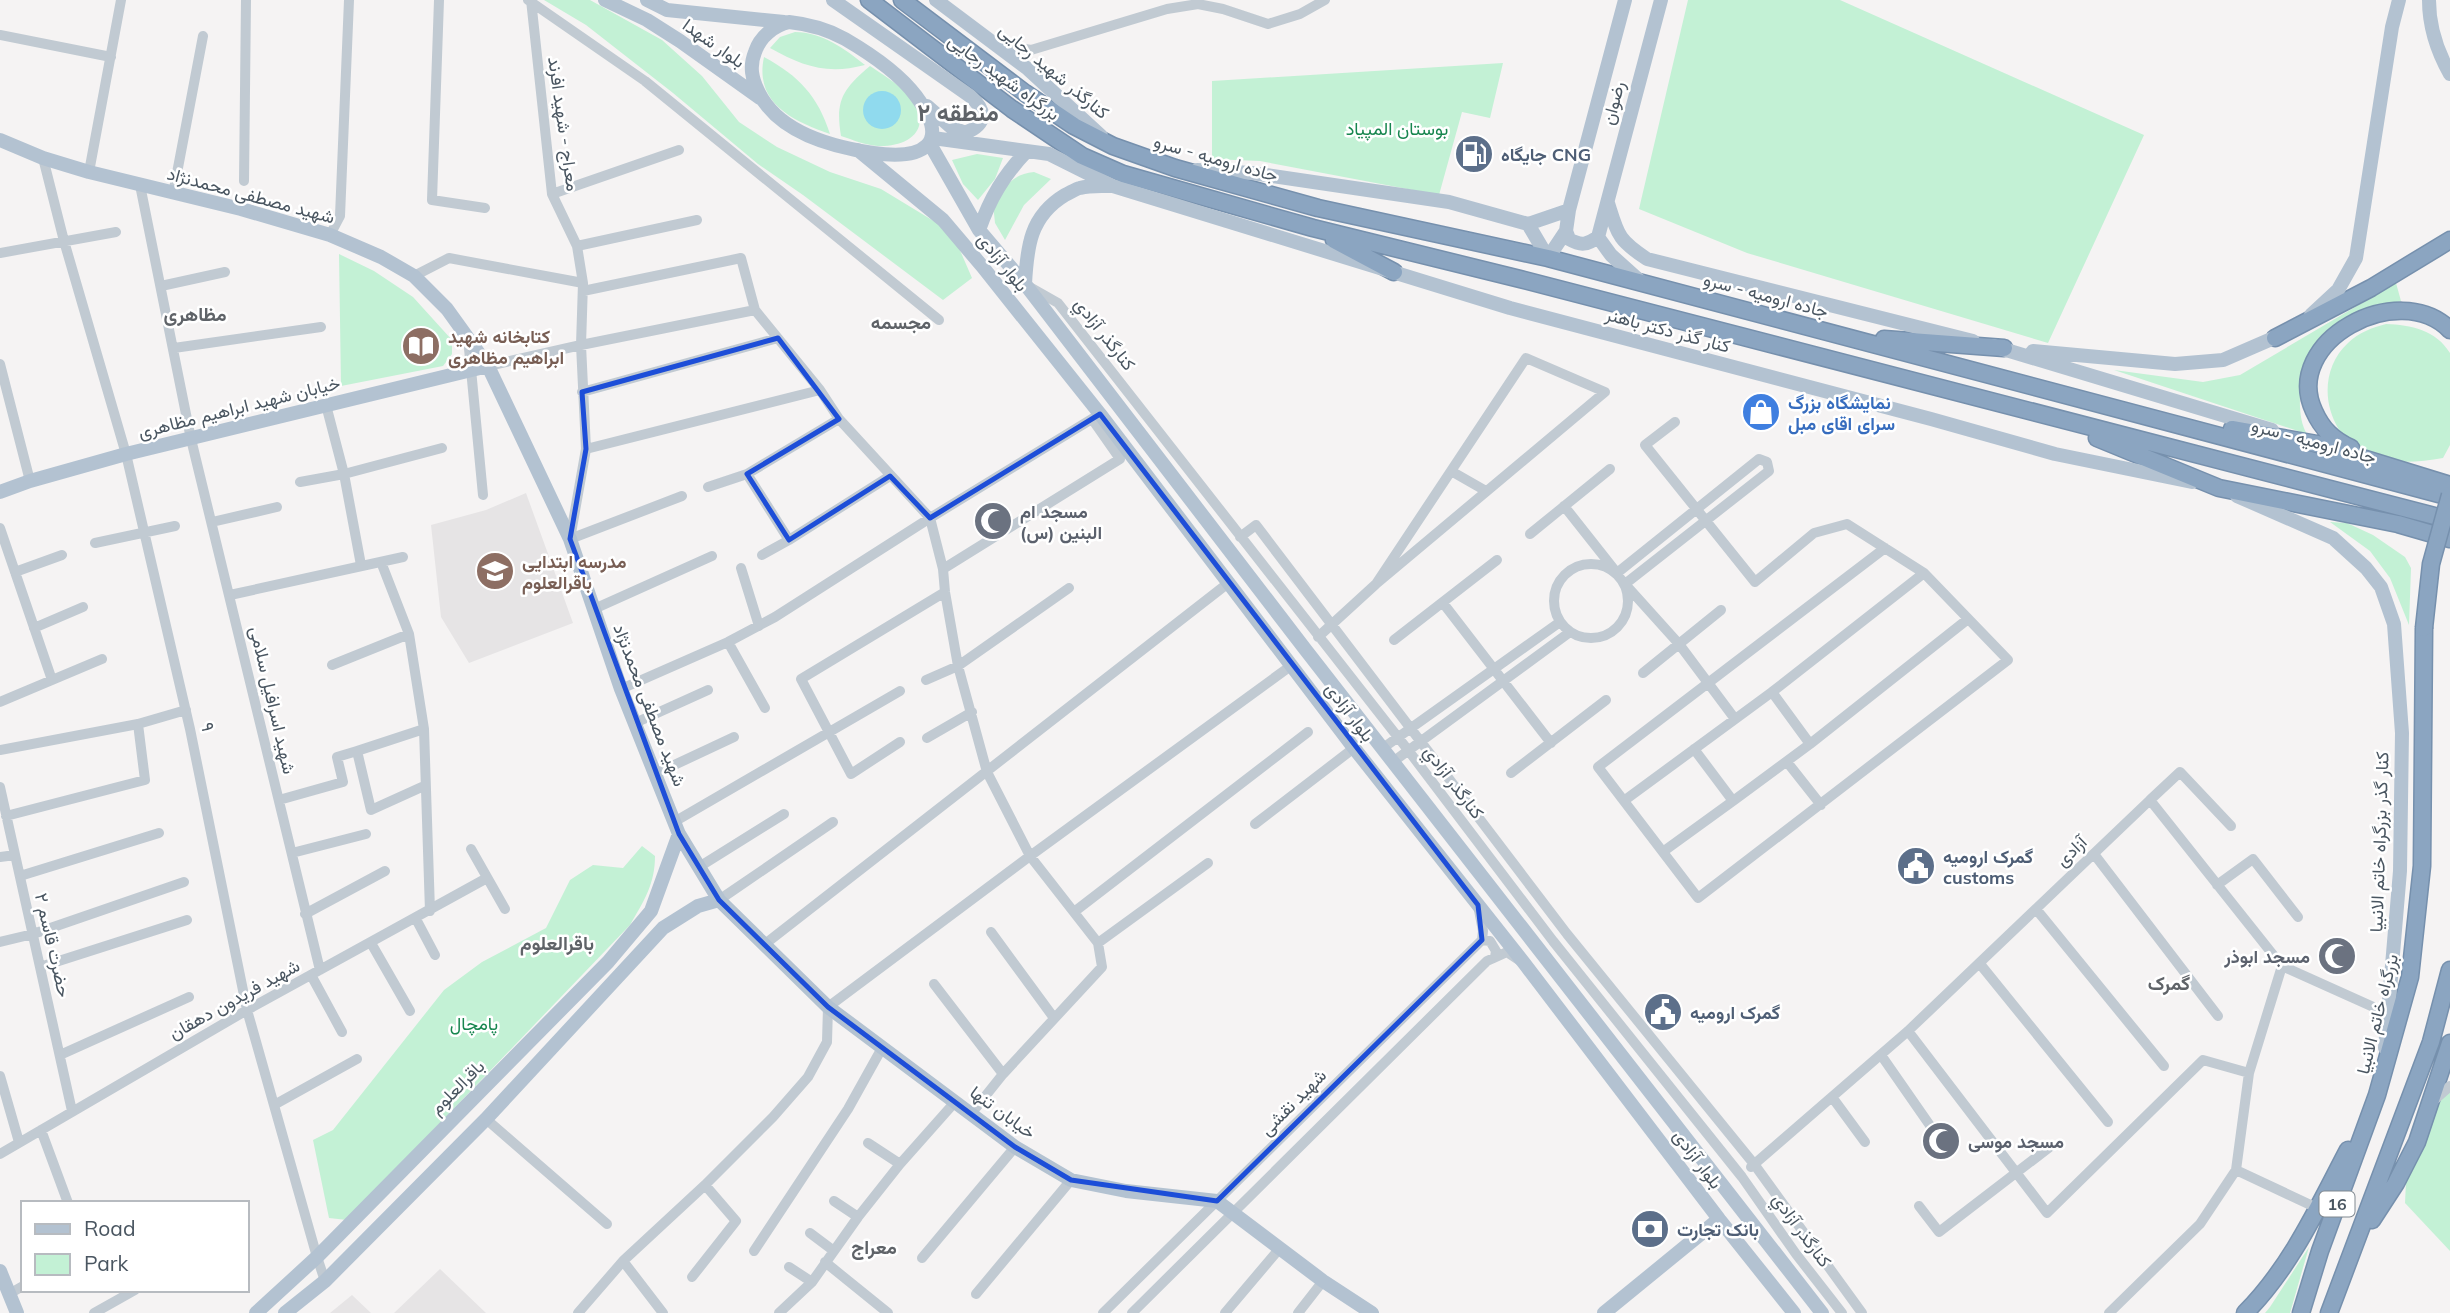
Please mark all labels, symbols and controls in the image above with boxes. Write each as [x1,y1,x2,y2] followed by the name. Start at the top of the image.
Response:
[678,13,750,73] street label: بلوار شهدا
[994,18,1114,124] street label: کنارگذر شهید رجایی
[944,29,1064,125] street label: بزرگراه شهید رجایی
[542,55,585,193] street label: معراج - شهید افرند
[1596,79,1630,127] street label: رضوان
[917,97,999,127] district label: منطقه ۲
[1346,117,1448,141] park label: بوستان المپیاد
[1151,129,1281,187] street label: جاده ارومیه - سرو
[1453,133,1495,175] fuel station icon: جایگاه CNG
[1501,143,1591,166] place label: جایگاه CNG
[165,162,337,228] street label: شهید مصطفی محمدنژاد
[972,228,1034,296] street label: بلوار آزادی
[1701,267,1831,323] street label: جاده ارومیه - سرو
[1066,293,1141,378] street label: کنارگذر آزادي
[163,302,227,327] district label: مظاهری
[1602,302,1733,358] street label: کنار گذر دکتر باهنر
[871,310,931,334] district label: مجسمه
[400,325,442,367] library icon: کتابخانه شهید ابراهیم مظاهری
[448,325,564,370] place label: کتابخانه شهید ابراهیم مظاهری
[136,371,343,444] street label: خیابان شهید ابراهیم مظاهری
[1740,391,1782,433] shop icon: نمایشگاه بزرگ سرای اقای مبل
[1788,391,1895,435] place label: نمایشگاه بزرگ سرای اقای مبل
[2249,413,2379,469] street label: جاده ارومیه - سرو
[972,500,1014,542] mosque icon: مسجد ام البنین (س)
[1020,500,1102,544] place label: مسجد ام البنین (س)
[474,550,516,592] school or university icon: مدرسه ابتدایی باقرالعلوم
[522,550,627,595] place label: مدرسه ابتدایی باقرالعلوم
[608,620,692,790] street label: شهید مصطفی محمدنژاد
[245,624,301,776] street label: شهید اسرافیل سلامی
[1320,678,1380,746] street label: بلوار آزادی
[196,720,220,734] street label: ۹
[1416,741,1489,826] street label: کنارگذر آزادي
[2364,751,2395,933] street label: کنار گذر بزرگراه خاتم الانبیا
[2051,829,2093,871] street label: آزادی
[1895,845,1937,887] public building icon: گمرک ارومیه customs
[1943,845,2033,889] place label: گمرک ارومیه customs
[29,891,76,1000] street label: ۲ حضرت قاسم
[520,931,594,956] district label: باقرالعلوم
[2316,935,2358,977] mosque icon: مسجد ابوذر
[2223,945,2310,968] place label: مسجد ابوذر
[2351,952,2404,1077] street label: بزرگراه خاتم الانبیا
[165,954,303,1044] street label: شهید فریدون دهقان
[2148,971,2191,996] district label: گمرک
[1642,991,1684,1033] public building icon: گمرک ارومیه
[1690,1001,1780,1024] place label: گمرک ارومیه
[450,1012,498,1036] park label: پامچال
[425,1055,490,1120] street label: باقرالعلوم
[1255,1064,1331,1140] street label: شهید نقشی
[966,1080,1040,1144] street label: خیابان تنها
[1920,1120,1962,1162] mosque icon: مسجد موسی
[1668,1125,1728,1193] street label: بلوار آزادی
[1968,1130,2064,1153] place label: مسجد موسی
[1764,1188,1837,1274] street label: کنارگذر آزادي
[2320,1192,2354,1216] road number: 16
[21,1201,248,1292] legend
[1629,1208,1671,1250] bank icon: بانک تجارت
[84,1215,135,1241] text: Road
[1677,1218,1759,1241] place label: بانک تجارت
[851,1235,897,1260] district label: معراج
[84,1250,128,1276] text: Park

